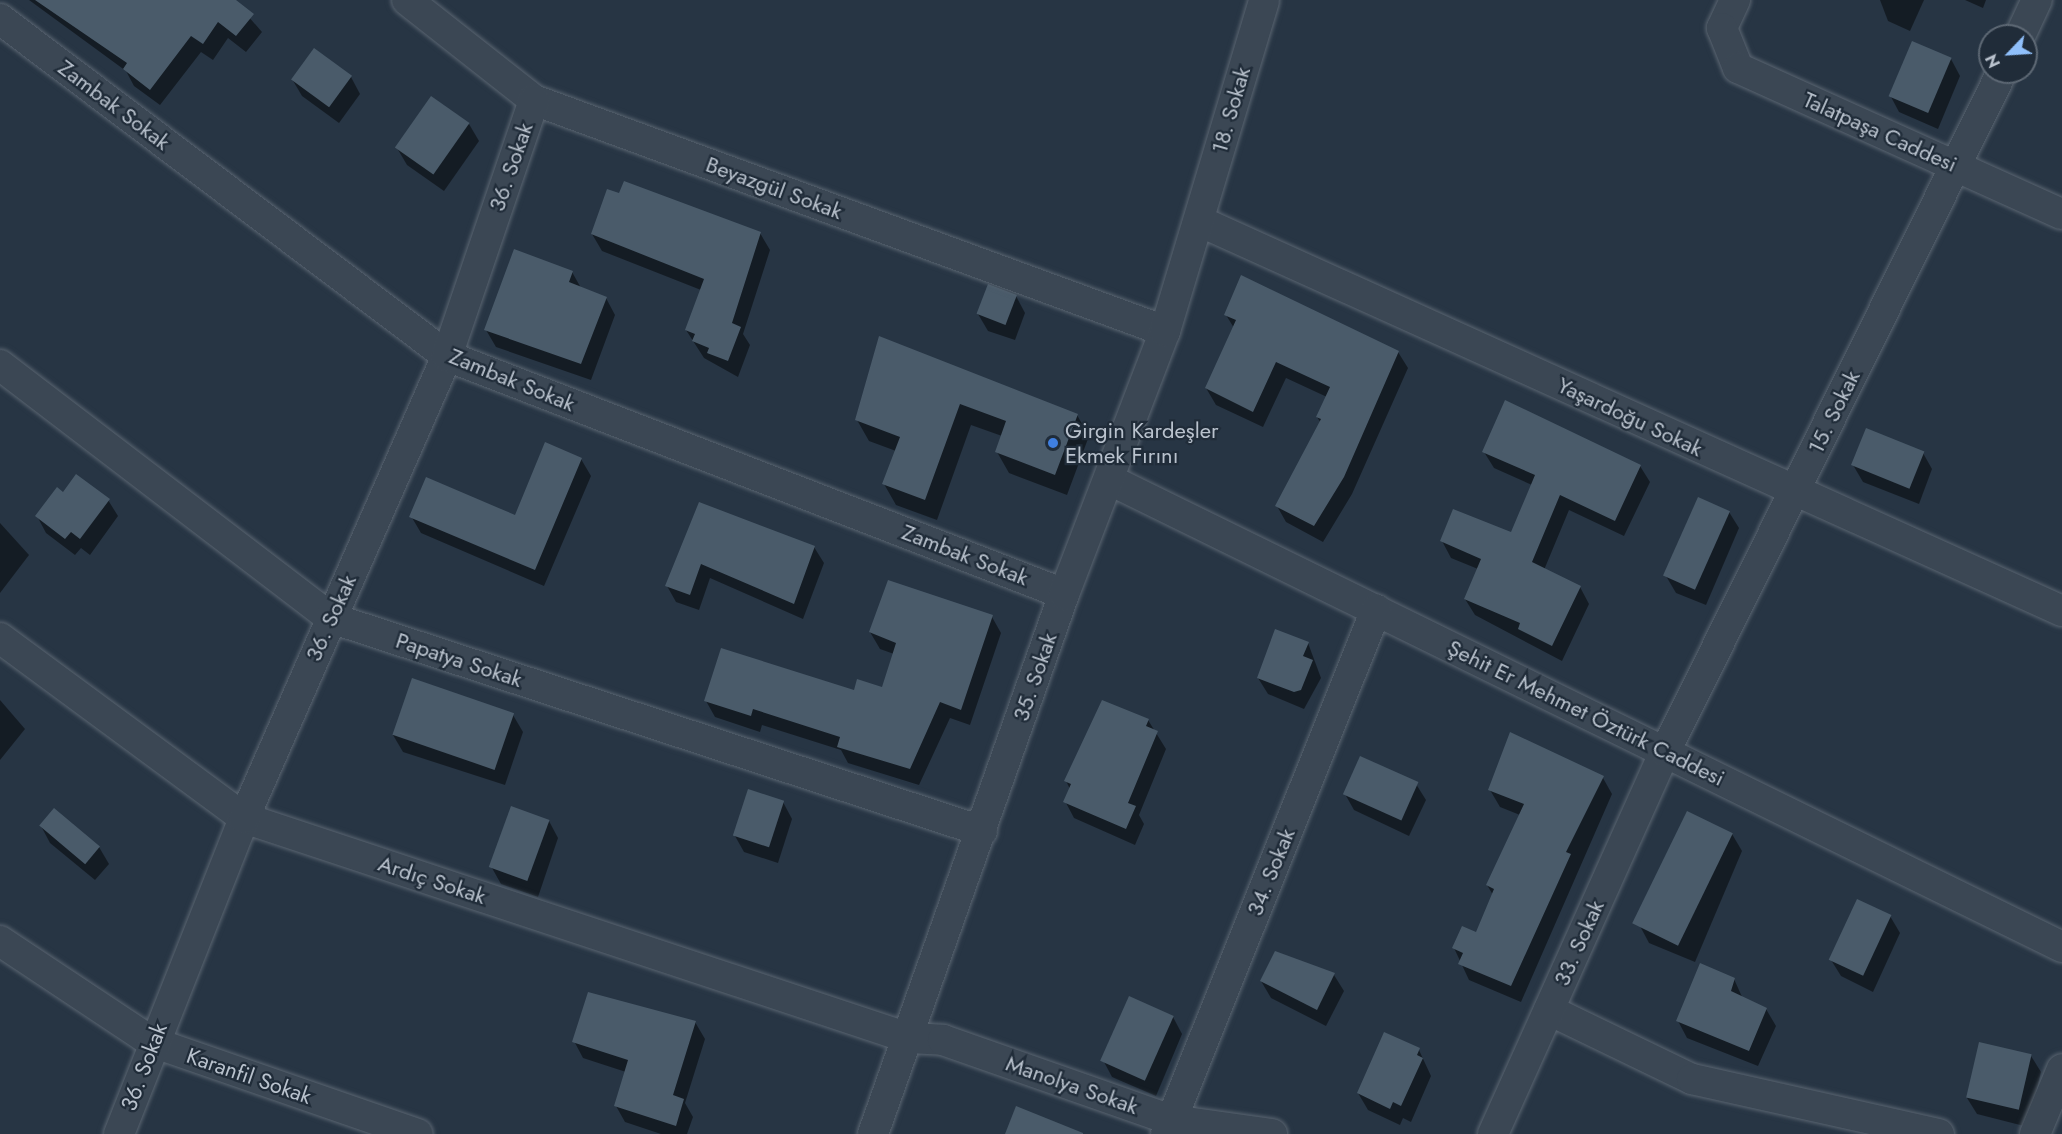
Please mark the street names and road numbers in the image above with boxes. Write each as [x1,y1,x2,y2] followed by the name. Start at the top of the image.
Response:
[53,54,175,156] street label: Zambak Sokak
[1206,64,1256,156] street label: 18. Sokak
[1799,86,1961,178] street label: Talatpaşa Caddesi
[484,119,538,215] street label: 36. Sokak
[702,151,846,225] street label: Beyazgül Sokak
[445,343,579,417] street label: Zambak Sokak
[1803,366,1865,458] street label: 15. Sokak
[1553,372,1707,462] street label: Yaşardoğu Sokak
[898,519,1032,591] street label: Zambak Sokak
[300,571,362,665] street label: 36. Sokak
[393,627,525,693] street label: Papatya Sokak
[1008,629,1062,725] street label: 35. Sokak
[1443,634,1729,792] street label: Şehit Er Mehmet Öztürk Caddesi
[1242,824,1300,920] street label: 34. Sokak
[375,850,489,910] street label: Ardıç Sokak
[1548,896,1610,990] street label: 33. Sokak
[115,1019,173,1115] street label: 36. Sokak
[183,1042,315,1110] street label: Karanfil Sokak
[1003,1050,1141,1120] street label: Manolya Sokak

